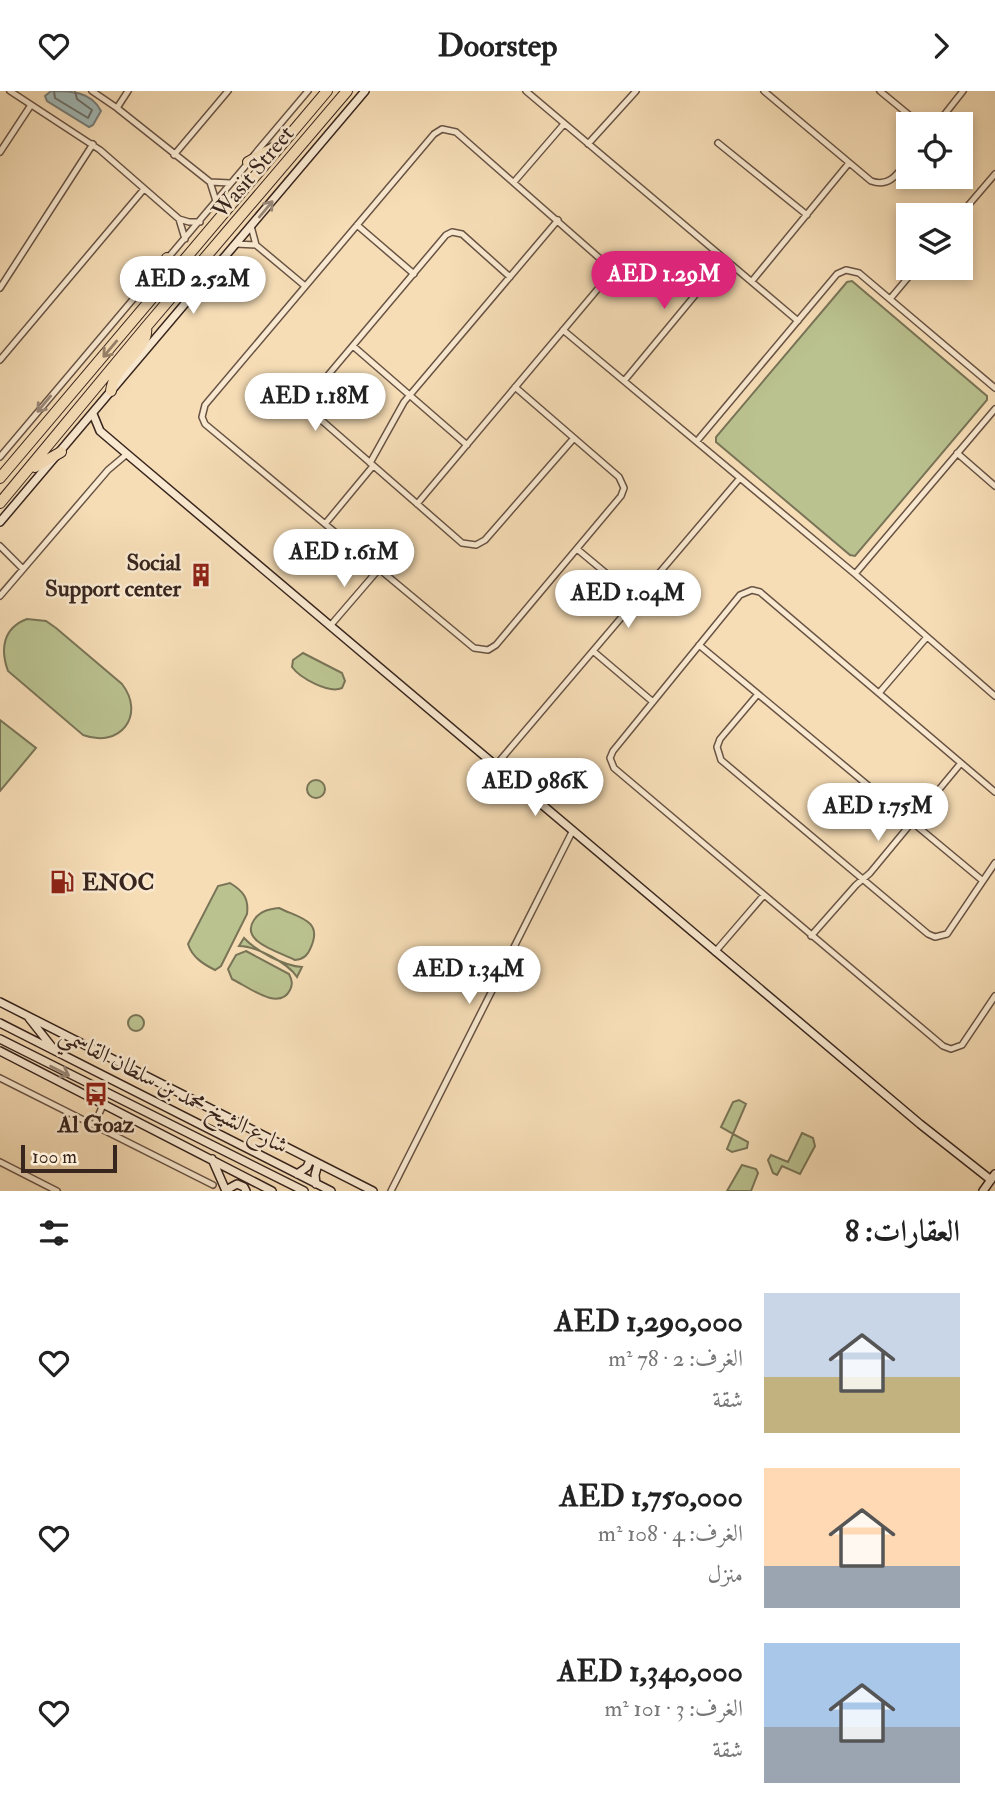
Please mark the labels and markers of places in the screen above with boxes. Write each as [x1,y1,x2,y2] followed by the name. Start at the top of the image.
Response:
[584,251,744,311] pin: AED 1.29M
[113,257,273,316] pin: AED 2.52M
[235,373,395,433] pin: AED 1.18M
[264,529,424,589] pin: AED 1.61M
[45,548,182,604] place label: Social Support center
[187,561,215,589] building icon: Social Support center
[548,571,708,630] pin: AED 1.04M
[463,759,607,818] pin: AED 986K
[798,783,958,843] pin: AED 1.75M
[48,868,76,896] fuel station icon: ENOC
[82,868,154,897] place label: ENOC
[389,947,549,1006] pin: AED 1.34M
[82,1080,110,1108] bus stop icon: Al Goaz
[57,1110,135,1139] place label: Al Goaz

